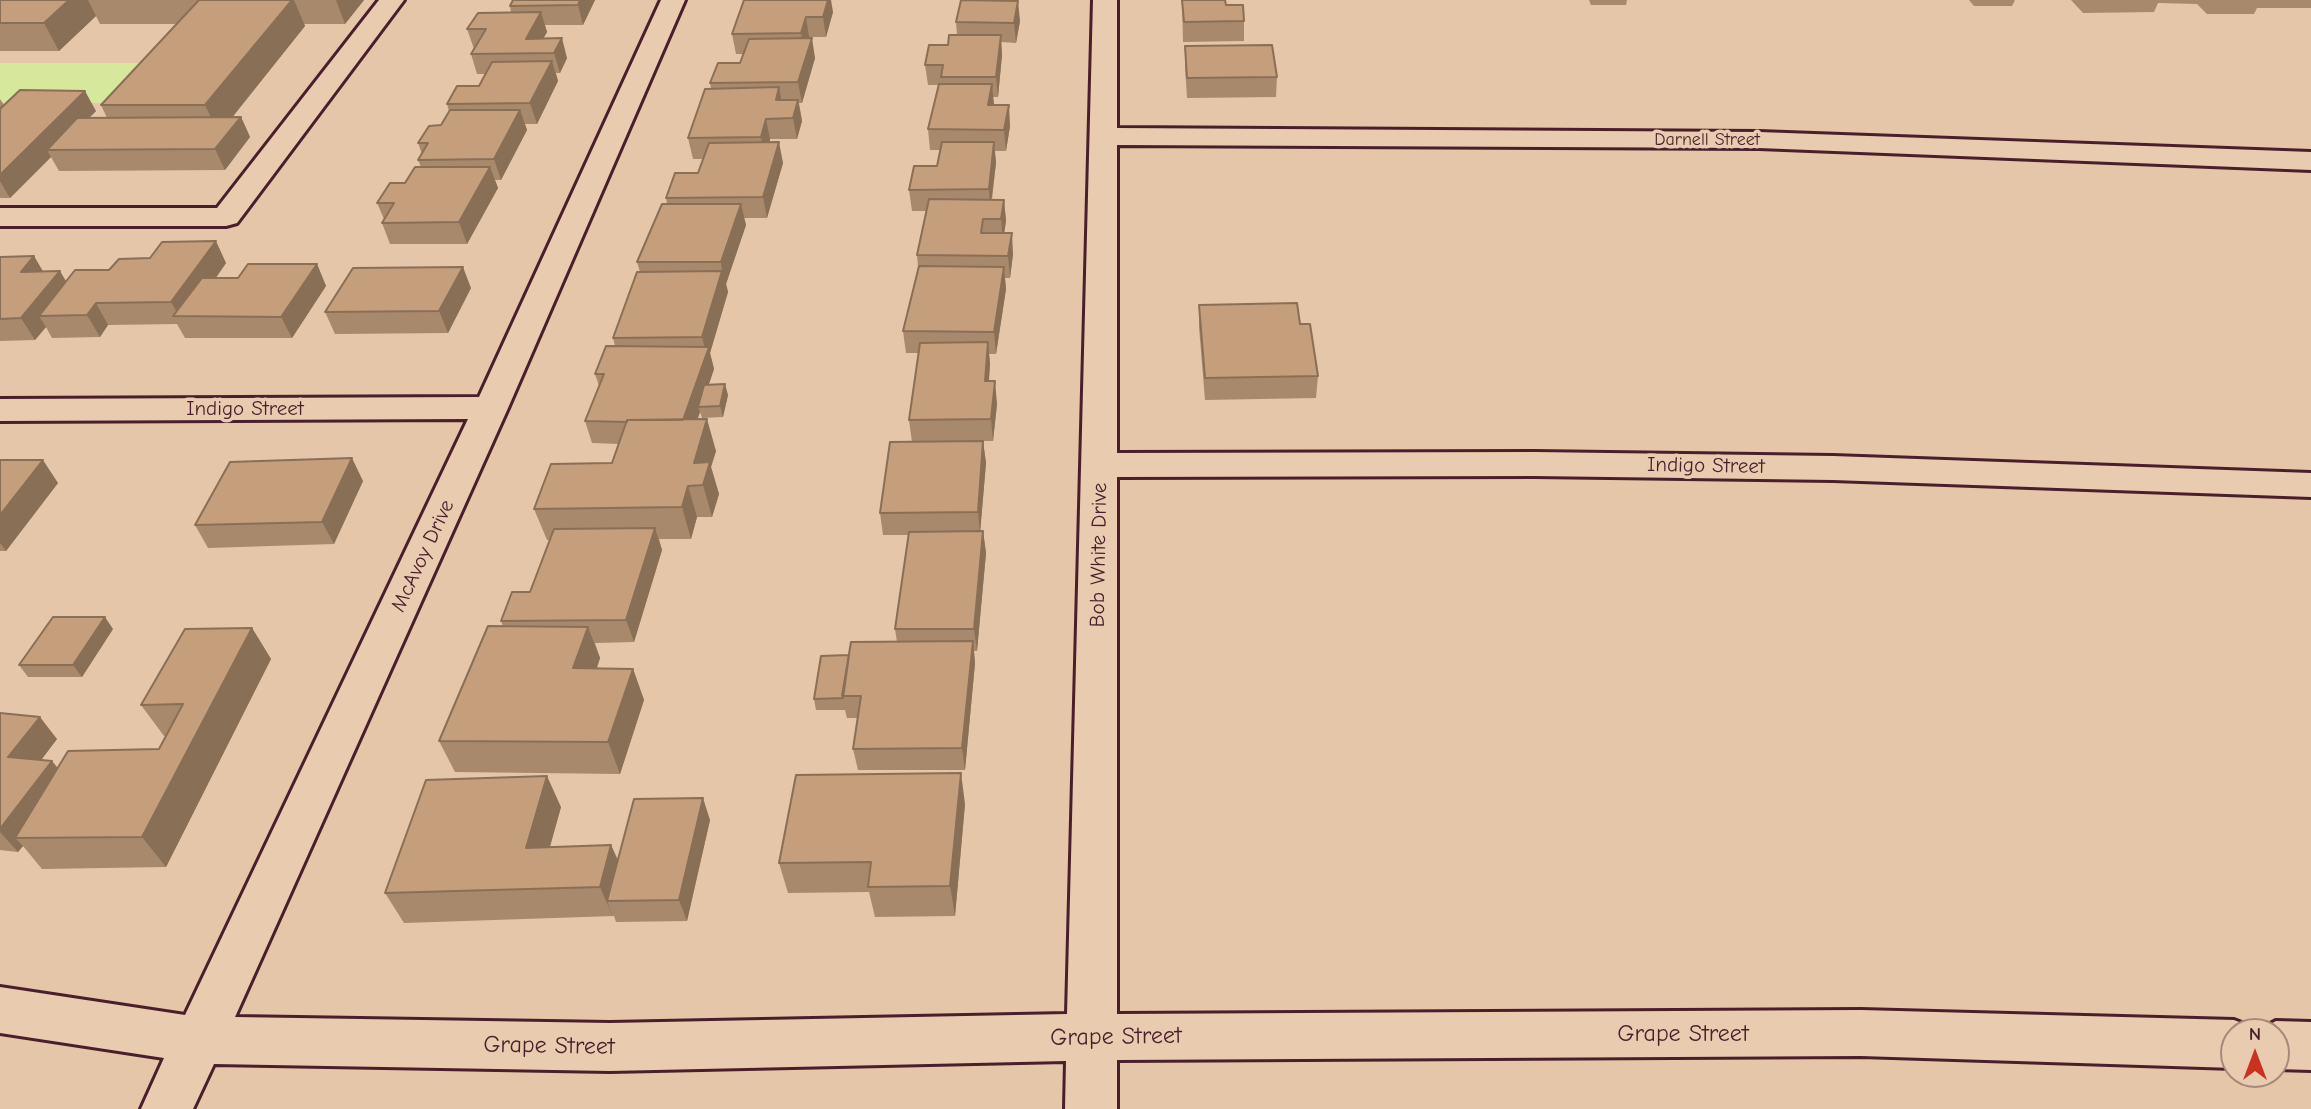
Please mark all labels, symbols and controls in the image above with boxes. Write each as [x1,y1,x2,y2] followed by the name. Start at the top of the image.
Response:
[1654,129,1760,151] street label: Darnell Street
[186,396,304,422] street label: Indigo Street
[1647,452,1765,480] street label: Indigo Street
[1085,482,1113,628] street label: Bob White Drive
[386,496,460,616] street label: McAvoy Drive
[2220,1018,2290,1088] north arrow
[1617,1020,1749,1048] street label: Grape Street
[1050,1021,1182,1053] street label: Grape Street
[2249,1023,2261,1045] text: N
[483,1030,615,1062] street label: Grape Street

